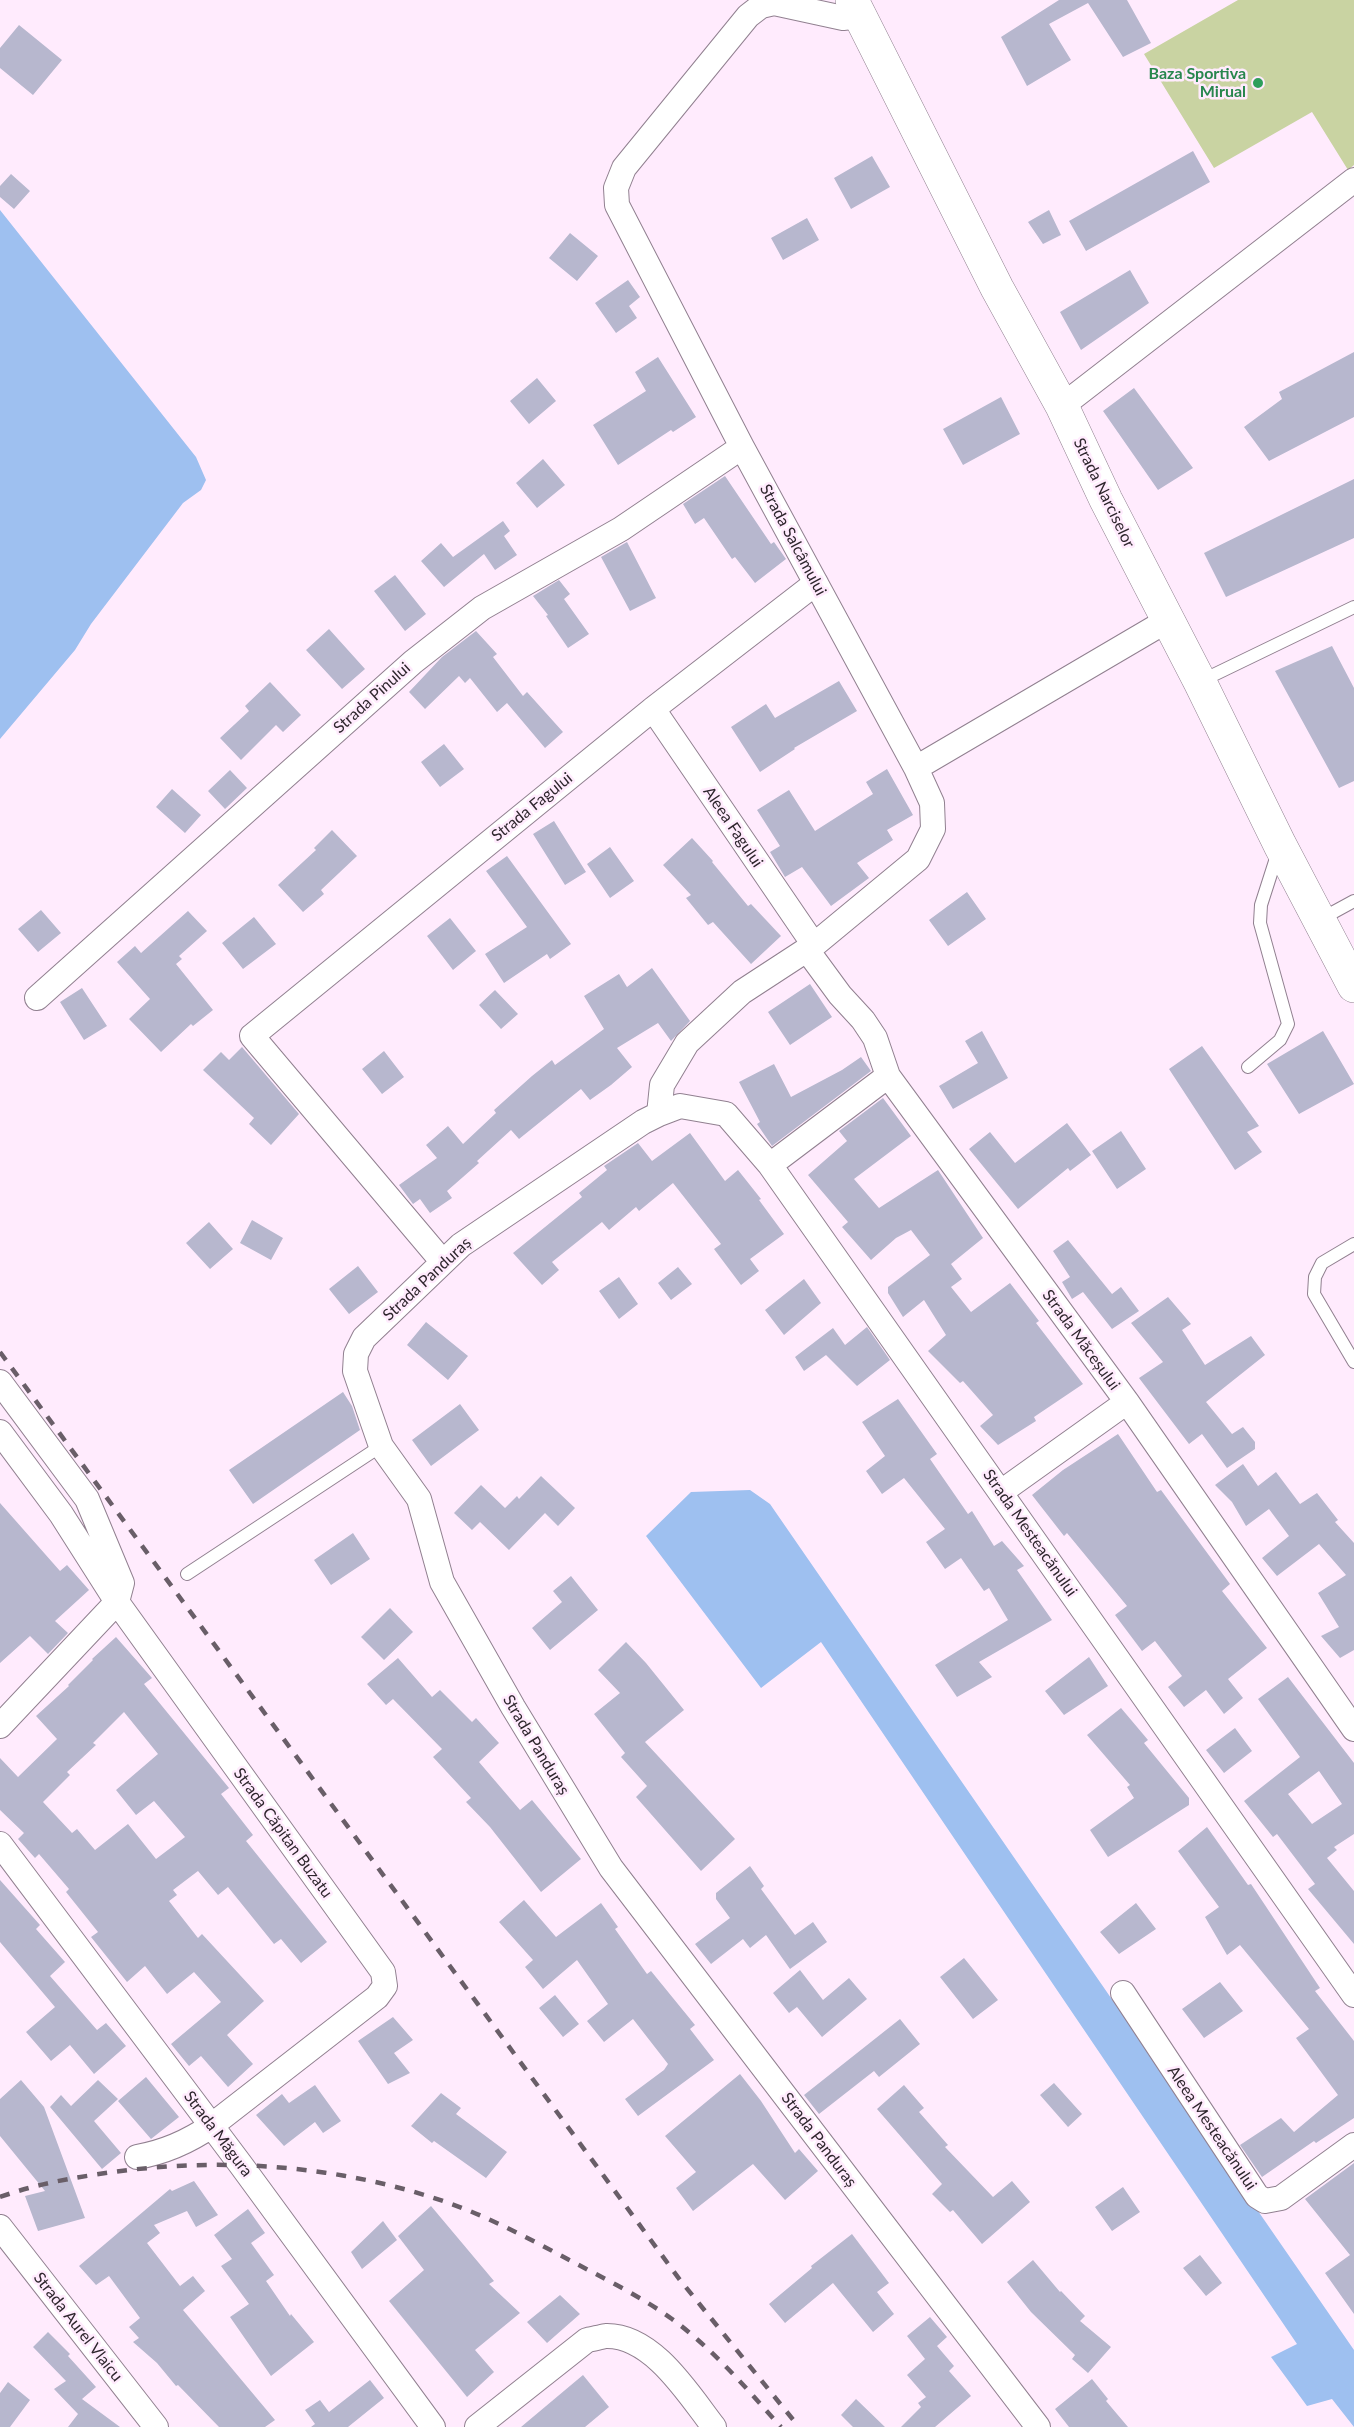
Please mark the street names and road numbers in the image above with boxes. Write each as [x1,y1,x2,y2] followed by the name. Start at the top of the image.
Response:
[1069,435,1139,551] street label: Strada Narciselor
[756,481,830,599] street label: Strada Salcâmului
[330,659,414,737] street label: Strada Pinului
[488,769,576,845] street label: Strada Fagului
[699,783,767,871] street label: Aleea Fagului
[379,1233,475,1325] street label: Strada Panduraș
[1038,1286,1124,1394] street label: Strada Măceșului
[979,1466,1081,1600] street label: Strada Mesteacănului
[499,1691,573,1799] street label: Strada Panduraș
[229,1764,337,1902] street label: Strada Căpitan Buzatu
[1163,2062,1261,2194] street label: Aleea Mesteacănului
[180,2087,256,2181] street label: Strada Măgura
[777,2089,861,2191] street label: Strada Panduraș
[29,2269,127,2385] street label: Strada Aurel Vlaicu

